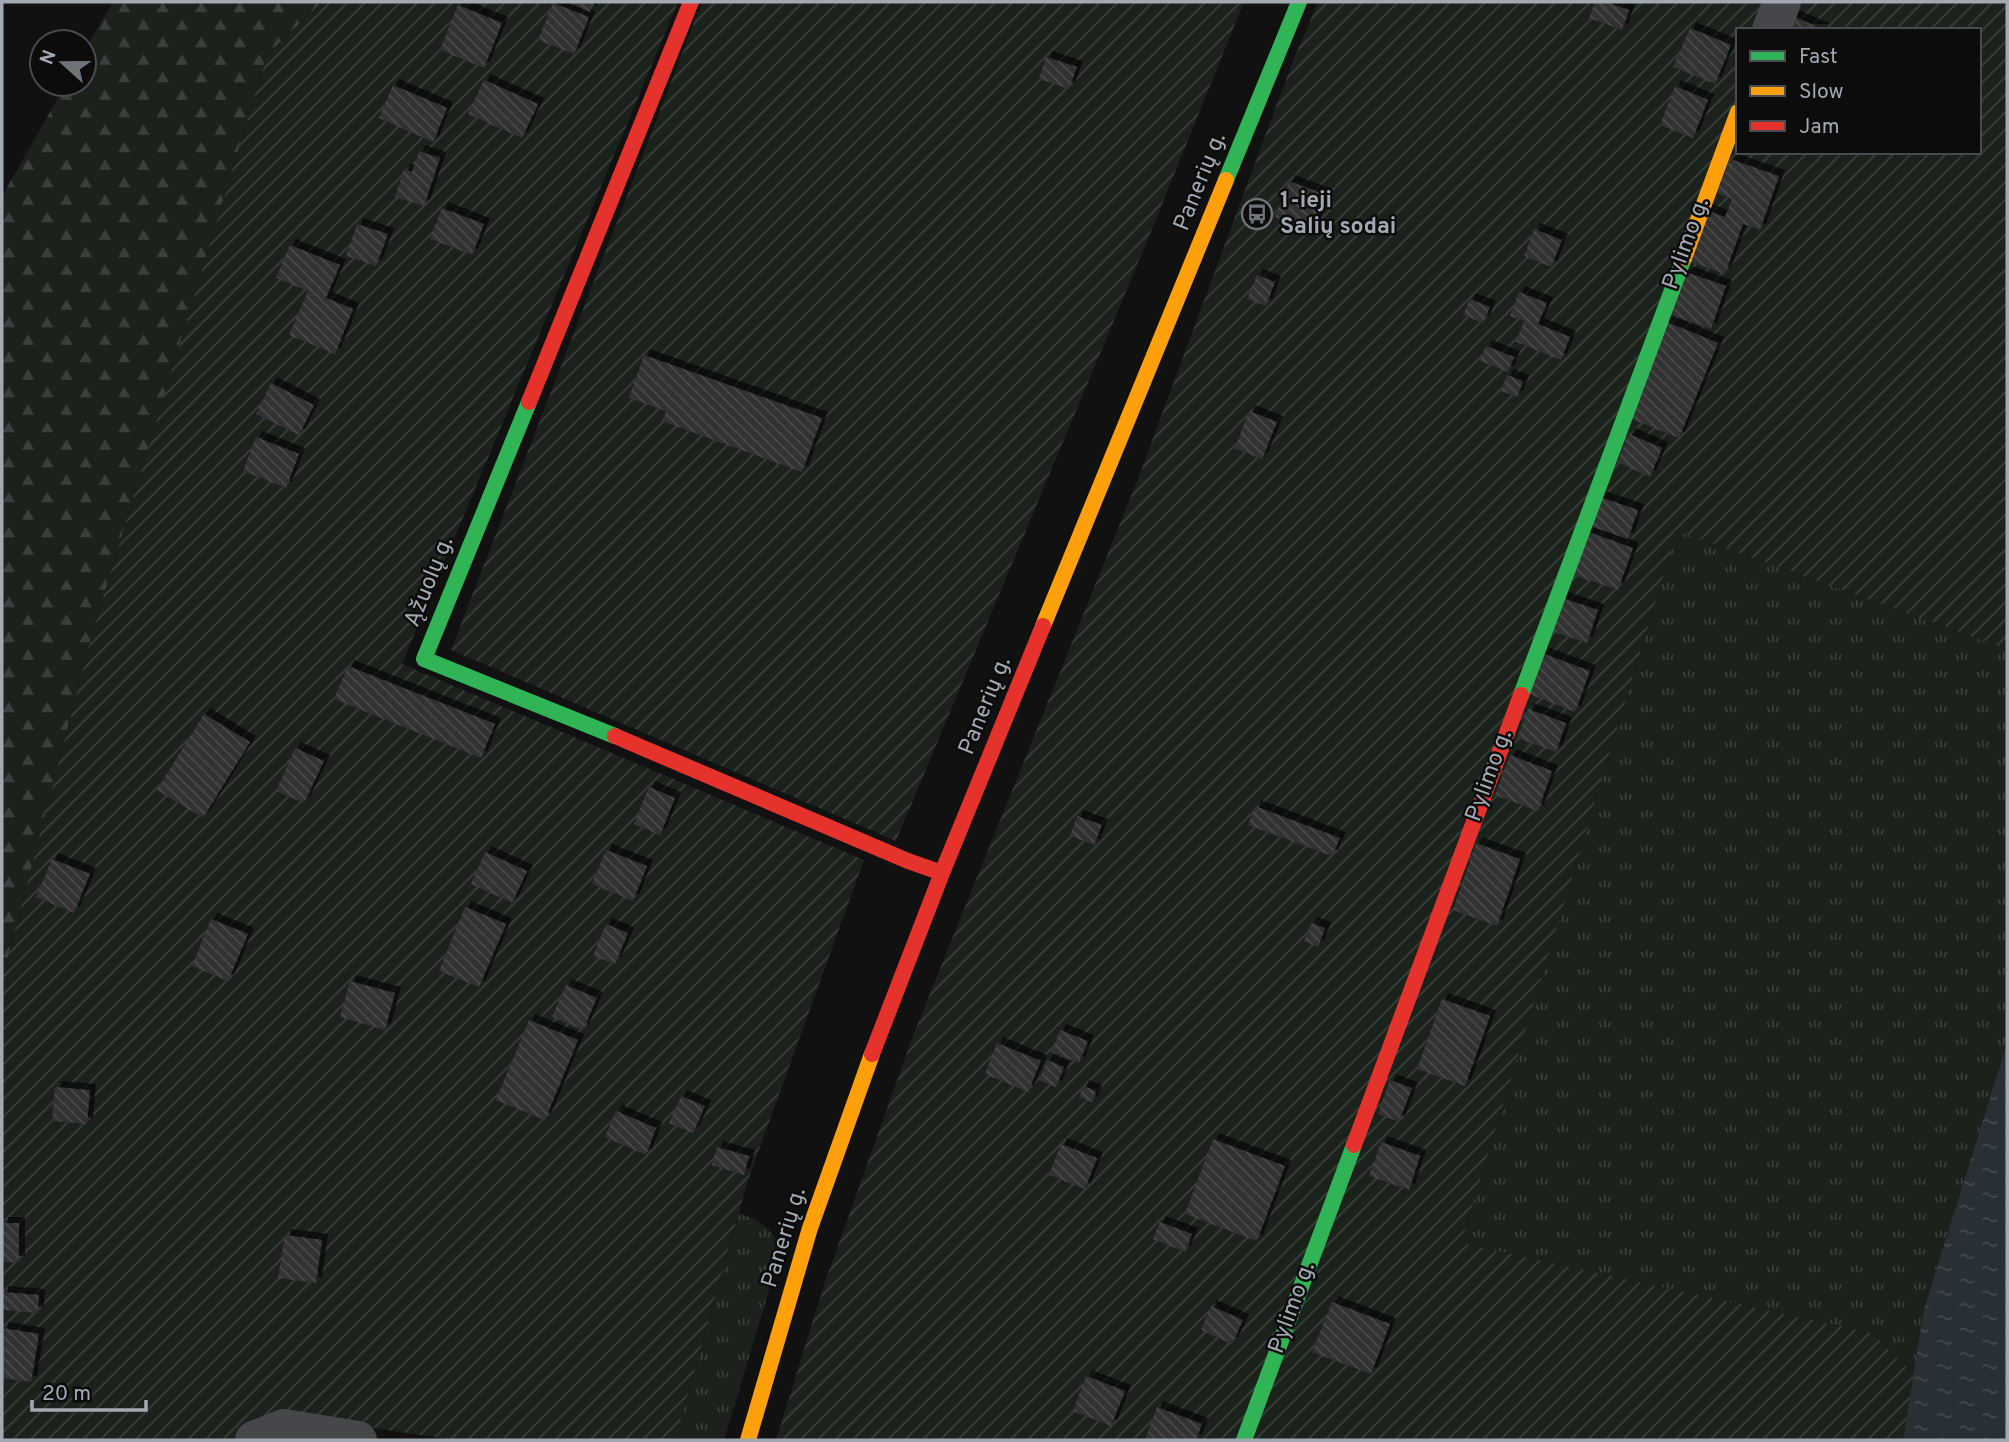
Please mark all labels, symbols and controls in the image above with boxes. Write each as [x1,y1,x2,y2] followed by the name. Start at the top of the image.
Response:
[28,28,98,98] north arrow
[1736,28,1981,154] legend
[1799,44,1838,71] text: Fast
[35,47,63,68] text: N
[1799,79,1844,106] text: Slow
[1799,114,1840,141] text: Jam
[1168,129,1234,235] street label: Panerių g.
[1280,187,1396,242] place label: 1-ieji Salių sodai
[1657,194,1717,294] street label: Pylimo g.
[1240,197,1274,231] bus stop icon: 1-ieji Salių sodai
[399,532,461,632] street label: Ąžuolų g.
[953,653,1019,759] street label: Panerių g.
[1460,726,1520,826] street label: Pylimo g.
[756,1184,814,1292] street label: Panerių g.
[1263,1258,1323,1358] street label: Pylimo g.
[32,1368,145,1412] scale bar
[42,1381,91,1408] text: 20 m

